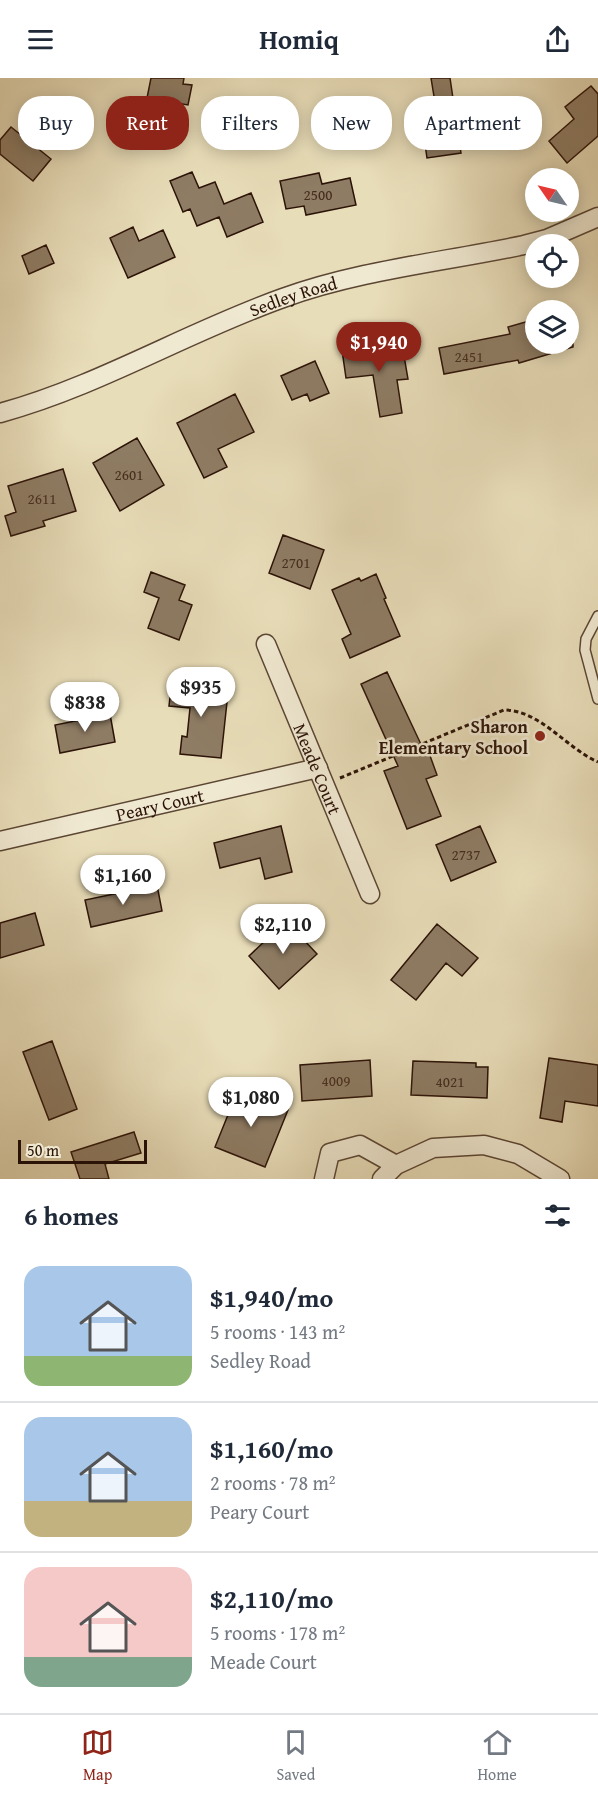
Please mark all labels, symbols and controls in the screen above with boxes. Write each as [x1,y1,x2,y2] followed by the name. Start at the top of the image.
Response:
[259,19,339,59] text: Homiq
[24,23,57,56] icon: menu
[541,23,574,56] icon: share
[18,96,94,150] chip: Buy
[106,96,189,150] chip: Rent
[201,96,299,150] chip: Filters
[311,96,392,150] chip: New
[404,96,542,150] chip: Apartment
[525,168,579,222] north arrow
[525,168,579,354] map controls
[304,184,332,205] house number: 2500
[525,234,579,288] button: locate
[245,269,340,323] street label: Sedley Road
[525,300,579,354] button: layers
[330,322,428,373] pin: $1,940
[350,327,408,356] text: $1,940
[455,346,483,367] house number: 2451
[115,464,143,485] house number: 2601
[28,488,56,509] house number: 2611
[282,552,310,573] house number: 2701
[165,667,237,718] pin: $935
[180,672,222,701] text: $935
[49,682,121,733] pin: $838
[64,687,106,716] text: $838
[379,713,528,761] place label: Sharon Elementary School
[287,719,349,819] street label: Meade Court
[533,729,547,743] marker: Sharon Elementary School
[113,781,207,827] street label: Peary Court
[452,844,480,865] house number: 2737
[74,855,172,906] pin: $1,160
[94,860,152,889] text: $1,160
[234,904,332,955] pin: $2,110
[254,909,312,938] text: $2,110
[322,1070,350,1091] house number: 4009
[436,1071,464,1092] house number: 4021
[202,1077,300,1128] pin: $1,080
[222,1082,280,1111] text: $1,080
[18,1137,147,1164] scale bar
[27,1138,59,1162] text: 50 m
[24,1196,119,1235] text: 6 homes
[541,1199,574,1232] icon: filters
[210,1278,333,1317] text: $1,940/mo
[72,1290,144,1362] icon: home
[210,1317,345,1346] text: 5 rooms · 143 m²
[210,1346,311,1375] text: Sedley Road
[210,1429,333,1468] text: $1,160/mo
[72,1441,144,1513] icon: home
[210,1468,336,1497] text: 2 rooms · 78 m²
[210,1497,309,1526] text: Peary Court
[210,1579,333,1618] text: $2,110/mo
[72,1591,144,1663] icon: home
[210,1618,345,1647] text: 5 rooms · 178 m²
[210,1647,317,1676] text: Meade Court
[81,1726,114,1786] tab: Map
[276,1726,315,1786] tab: Saved
[477,1726,517,1786] tab: Home

